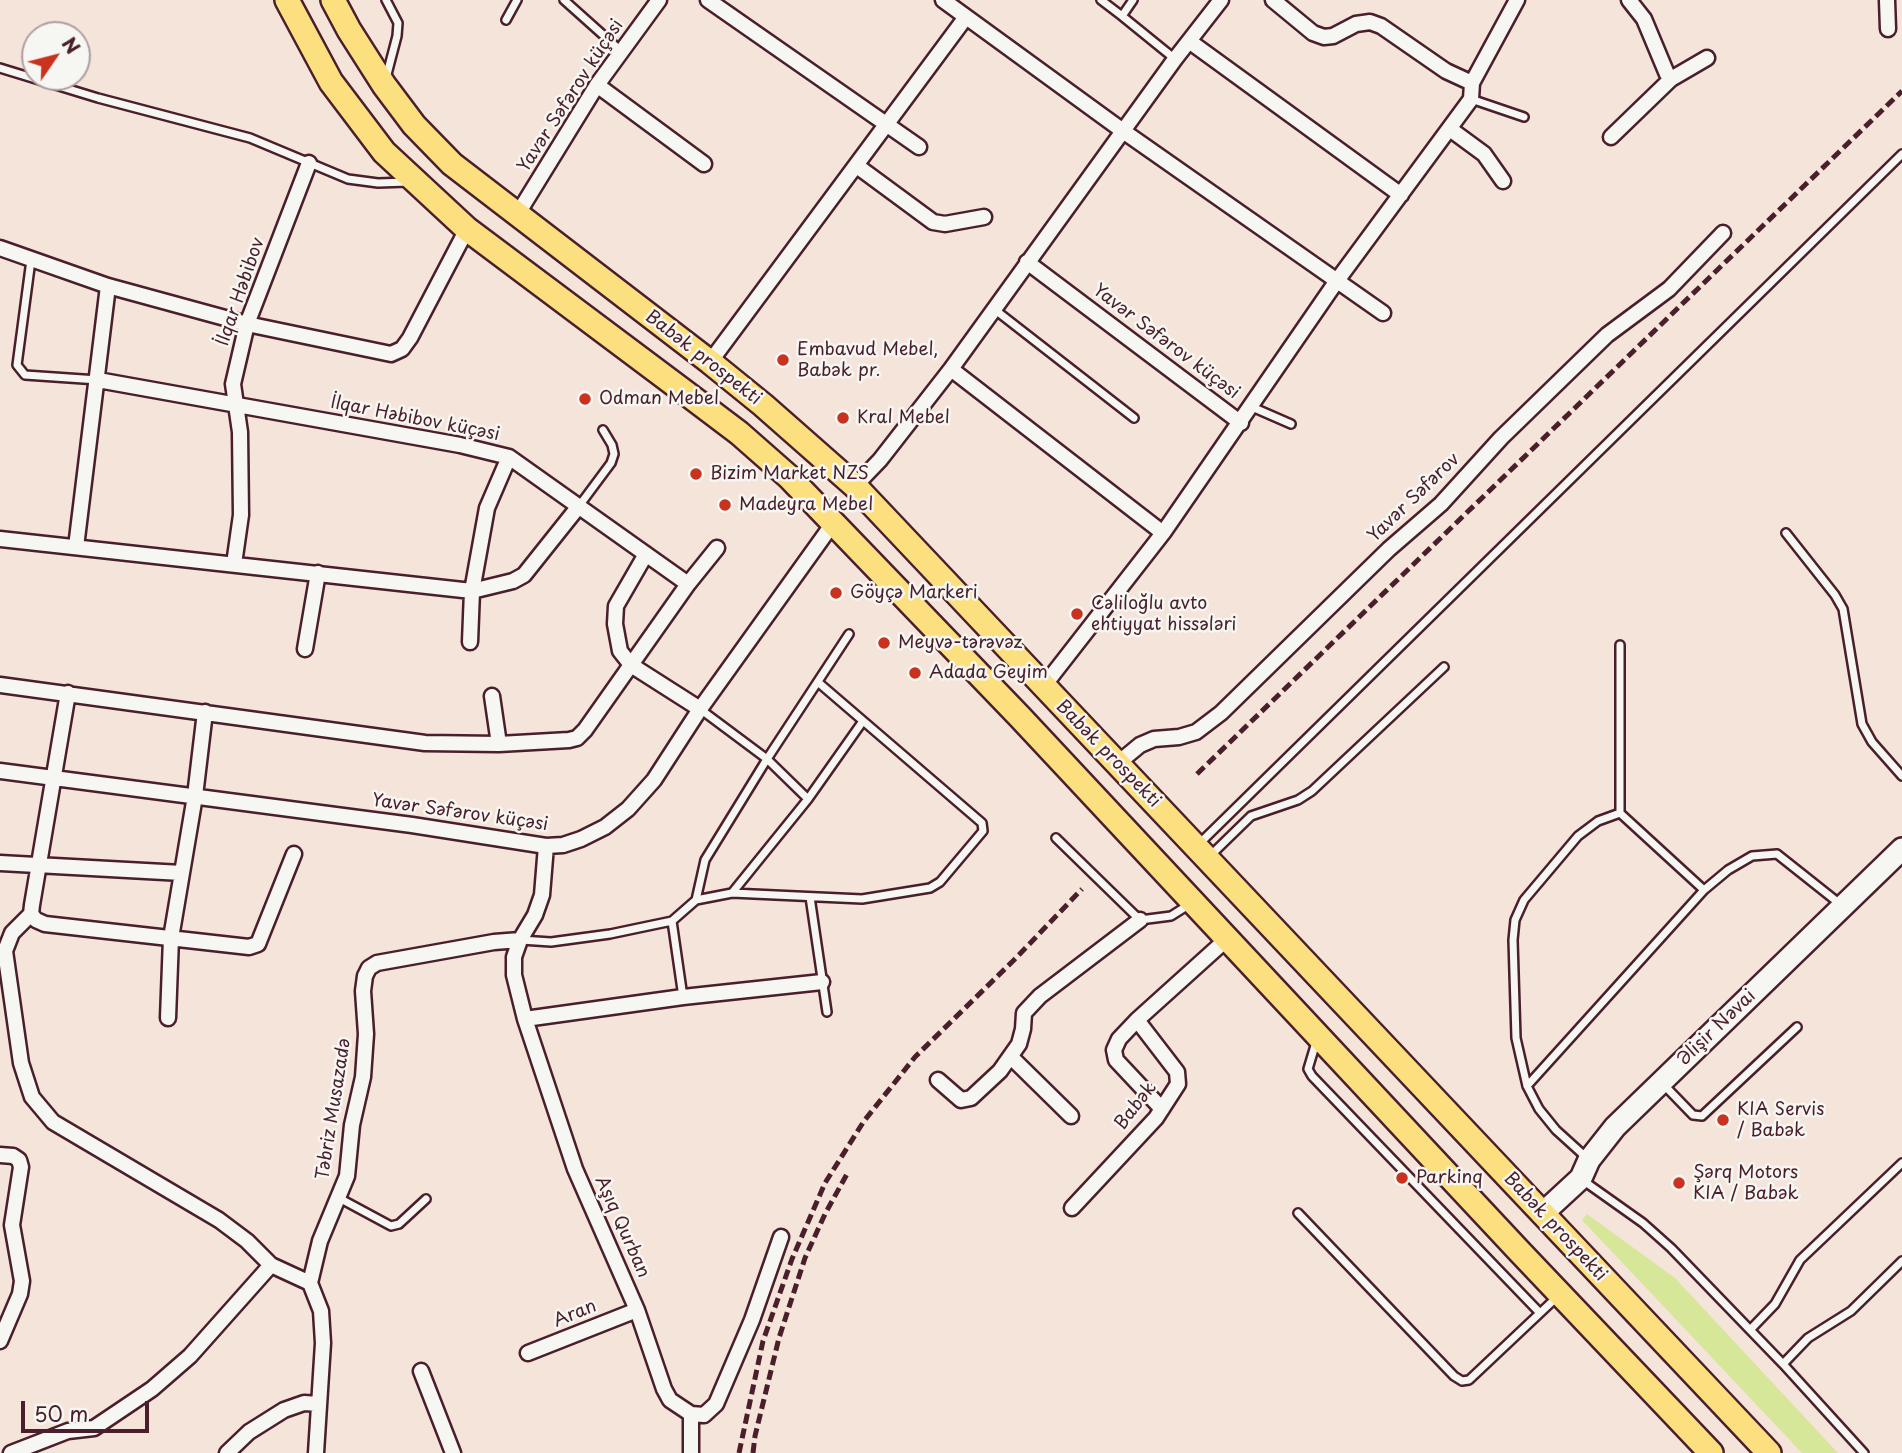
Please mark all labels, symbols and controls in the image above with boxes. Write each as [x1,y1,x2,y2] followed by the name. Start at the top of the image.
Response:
[514,16,628,176] street label: Yavər Səfərov küçəsi
[21,21,91,91] north arrow
[56,31,87,59] text: N
[212,235,270,349] street label: İlqar Həbibov
[1089,280,1243,404] street label: Yavər Səfərov küçəsi
[641,306,765,410] street label: Babək prospekti
[797,339,938,382] place label: Embavud Mebel, Babək pr.
[775,352,791,368] marker: Embavud Mebel, Babək pr.
[599,388,719,410] place label: Odman Mebel
[577,391,593,407] marker: Odman Mebel
[329,392,501,446] street label: İlqar Həbibov küçəsi
[857,407,950,429] place label: Kral Mebel
[835,410,851,426] marker: Kral Mebel
[1364,449,1464,547] street label: Yavər Səfərov
[710,463,869,485] place label: Bizim Market NZS
[688,466,704,482] marker: Bizim Market NZS
[739,494,873,516] place label: Madeyra Mebel
[717,497,733,513] marker: Madeyra Mebel
[850,582,978,604] place label: Göyçə Markeri
[828,585,844,601] marker: Göyçə Markeri
[1091,593,1237,636] place label: Cəliloğlu avto ehtiyyat hissələri
[1069,606,1085,622] marker: Cəliloğlu avto ehtiyyat hissələri
[898,632,1022,654] place label: Meyvə-tərəvəz
[876,635,892,651] marker: Meyvə-tərəvəz
[929,662,1048,684] place label: Adada Geyim
[907,665,923,681] marker: Adada Geyim
[1051,696,1165,812] street label: Babək prospekti
[371,790,549,836] street label: Yavər Səfərov küçəsi
[1674,986,1760,1070] street label: Əlişir Nəvai
[312,1037,356,1181] street label: Təbriz Musazadə
[1111,1078,1161,1134] street label: Babək
[1737,1099,1824,1142] place label: KIA Servis / Babək
[1715,1112,1731,1128] marker: KIA Servis / Babək
[1693,1162,1799,1204] place label: Şərq Motors KIA / Babək
[1416,1167,1483,1189] place label: Parkinq
[1499,1168,1611,1286] street label: Babək prospekti
[1394,1170,1410,1186] marker: Parkinq
[590,1173,654,1281] street label: Aşıq Qurban
[1671,1175,1687,1191] marker: Şərq Motors KIA / Babək
[550,1296,600,1332] street label: Aran
[24,1386,152,1430] scale bar
[34,1397,88,1429] text: 50 m

